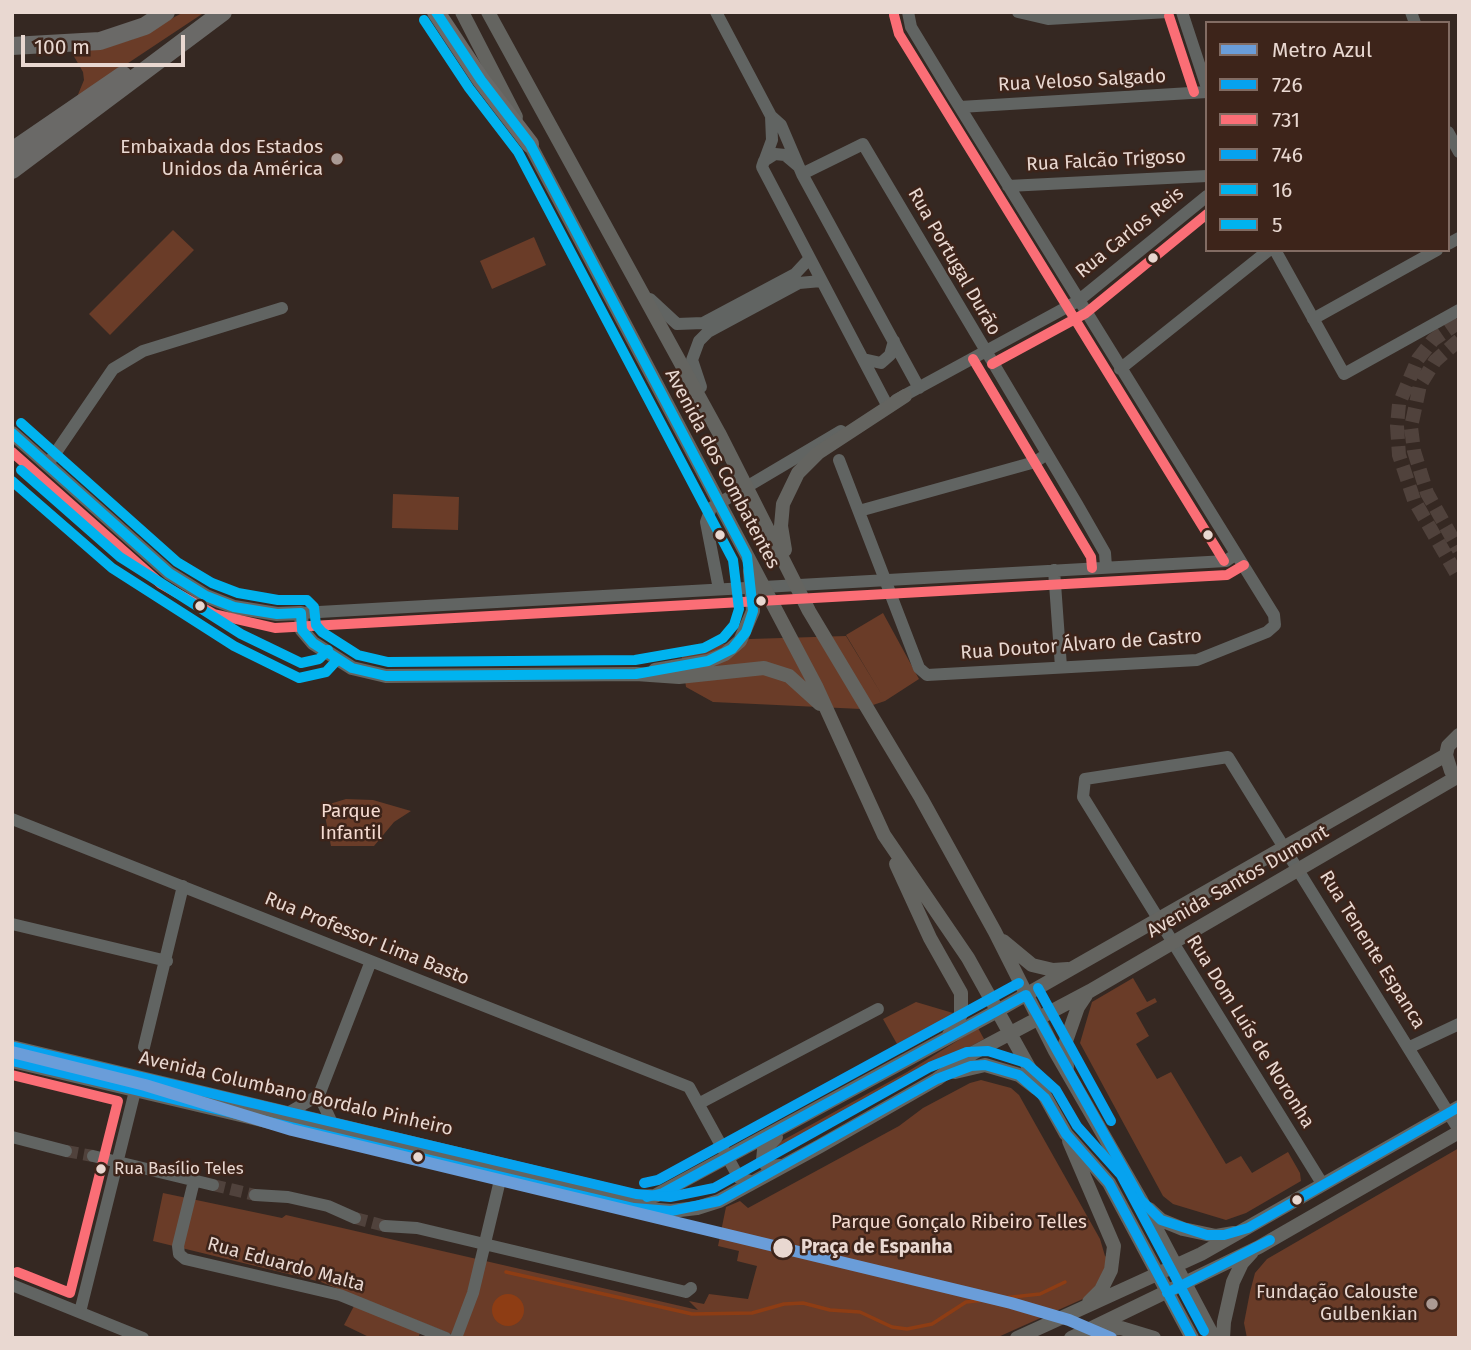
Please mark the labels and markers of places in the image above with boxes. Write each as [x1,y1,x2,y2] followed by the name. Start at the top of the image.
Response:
[120,137,323,181] place label: Embaixada dos Estados Unidos da América
[329,151,345,167] marker: Embaixada dos Estados Unidos da América
[1146,251,1160,265] unlabelled marker
[713,528,727,542] unlabelled marker
[1201,528,1215,542] unlabelled marker
[754,594,768,608] unlabelled marker
[193,599,207,613] unlabelled marker
[411,1150,425,1164] unlabelled marker
[114,1159,244,1179] place label: Rua Basílio Teles
[94,1162,108,1176] marker: Rua Basílio Teles
[1290,1193,1304,1207] unlabelled marker
[771,1236,795,1260] marker: Praça de Espanha
[801,1237,953,1259] place label: Praça de Espanha
[1256,1282,1418,1326] place label: Fundação Calouste Gulbenkian
[1424,1296,1440,1312] marker: Fundação Calouste Gulbenkian

